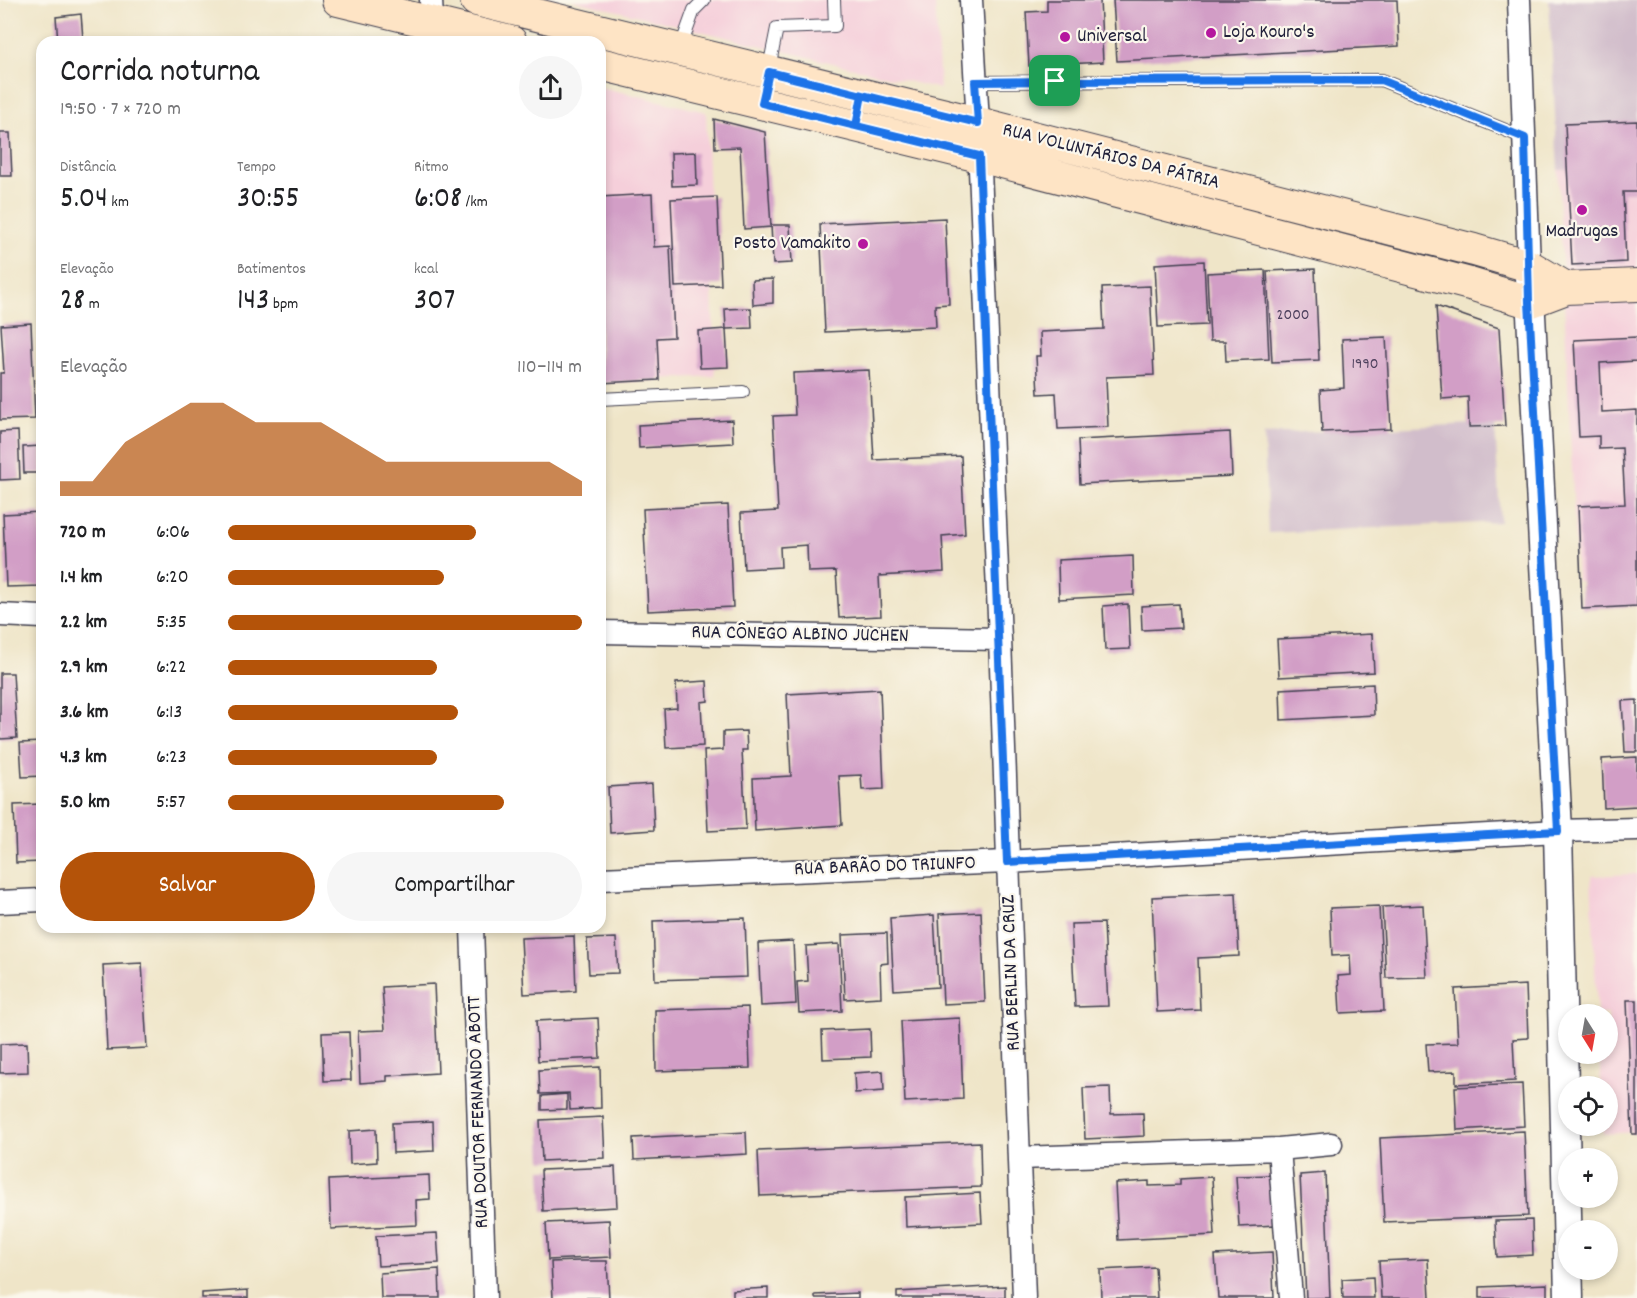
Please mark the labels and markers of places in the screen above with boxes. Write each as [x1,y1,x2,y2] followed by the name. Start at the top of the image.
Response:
[1223,19,1315,47] place label: Loja Kouro's
[1077,23,1147,51] place label: Universal
[1204,26,1218,40] marker: Loja Kouro's
[1058,30,1072,44] marker: Universal
[1029,55,1080,106] pin
[1575,203,1589,217] marker: Madrugas
[1545,218,1619,246] place label: Madrugas
[733,230,851,258] place label: Posto Vamakito
[856,237,870,251] marker: Posto Vamakito

